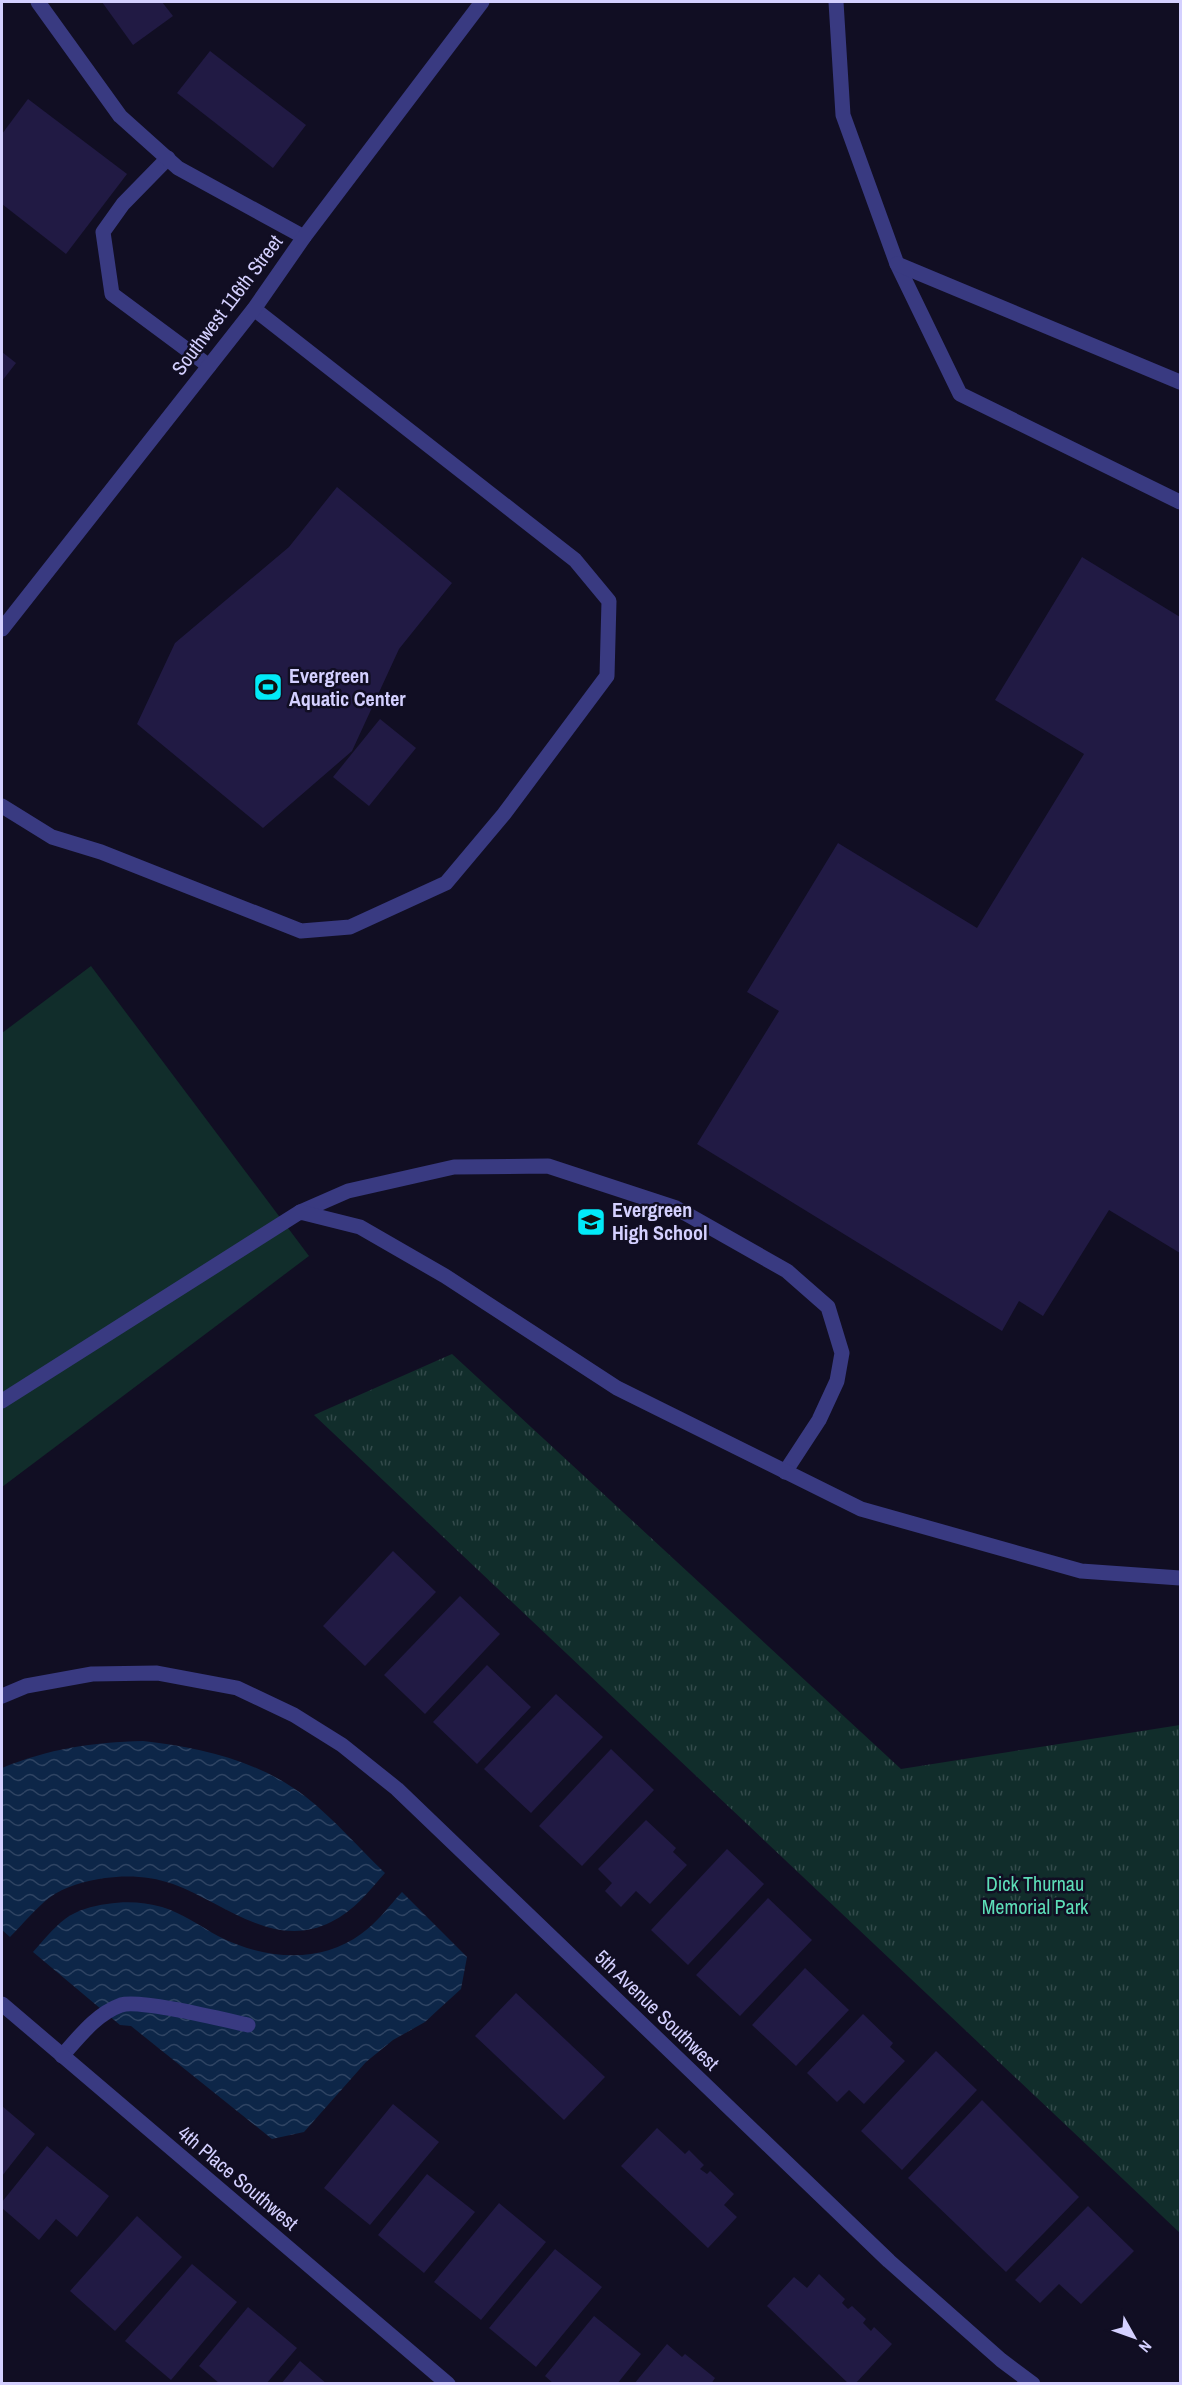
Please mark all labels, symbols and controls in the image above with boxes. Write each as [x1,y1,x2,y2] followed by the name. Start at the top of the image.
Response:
[165,229,289,380] street label: Southwest 116th Street
[289,662,406,712] place label: Evergreen Aquatic Center
[252,671,284,703] sports icon: Evergreen Aquatic Center
[612,1196,708,1246] place label: Evergreen High School
[575,1206,607,1238] school or university icon: Evergreen High School
[982,1870,1089,1920] park label: Dick Thurnau Memorial Park
[589,1943,726,2076] street label: 5th Avenue Southwest
[172,2119,305,2236] street label: 4th Place Southwest
[1104,2307,1164,2367] north arrow
[1134,2336,1157,2357] text: N

